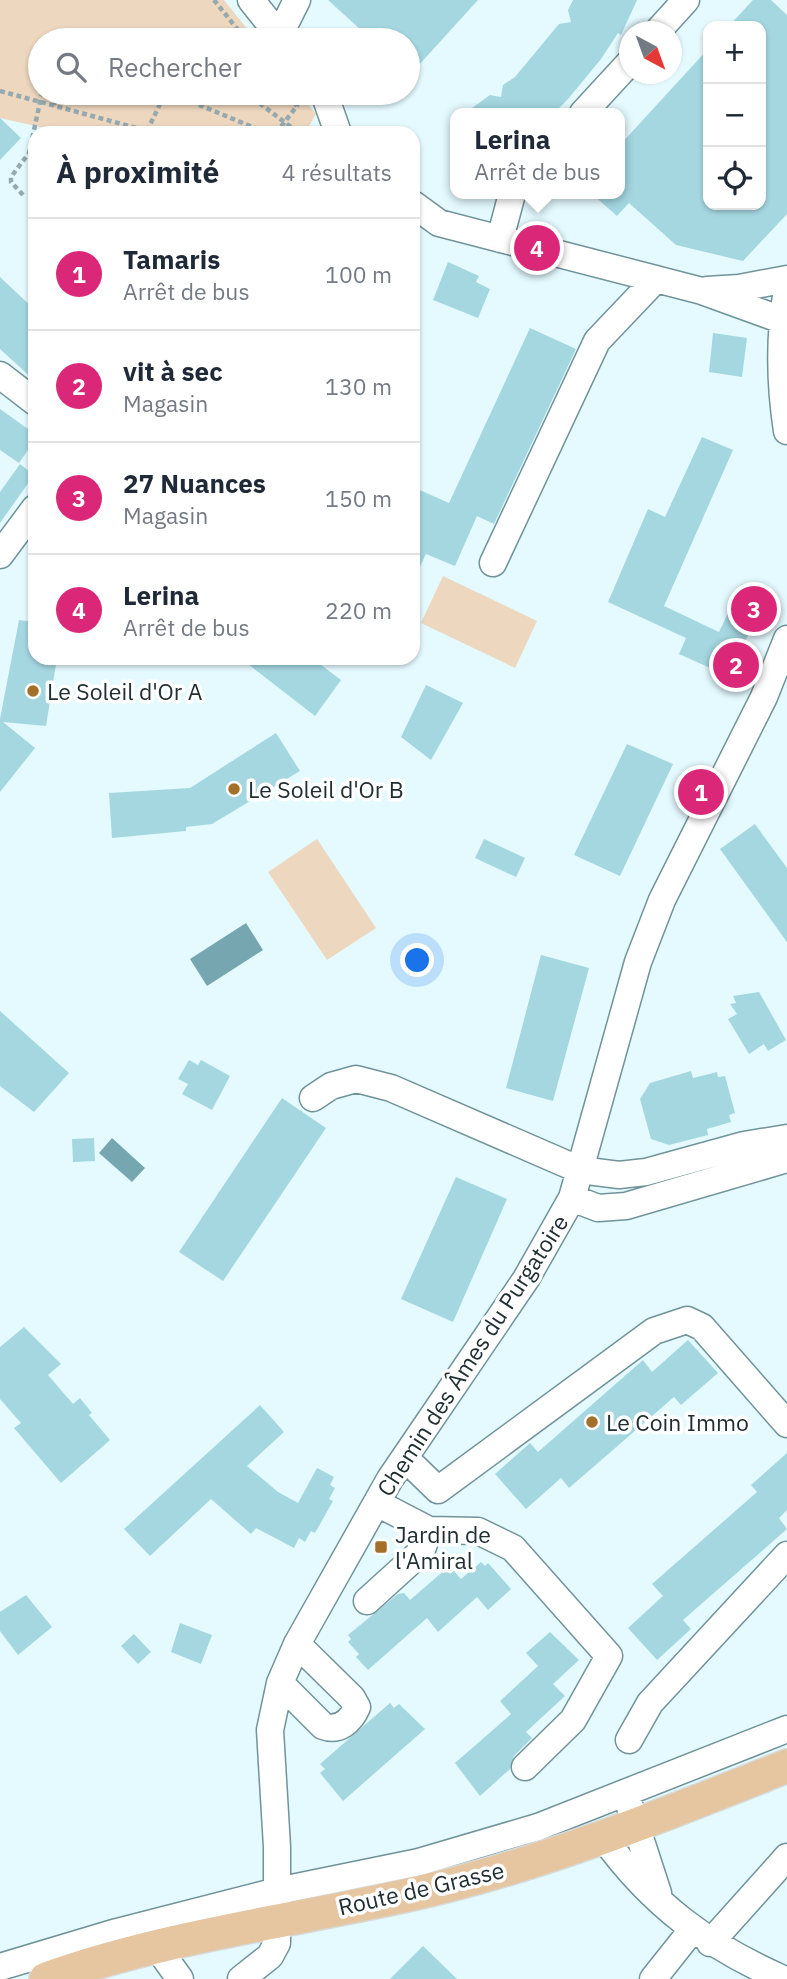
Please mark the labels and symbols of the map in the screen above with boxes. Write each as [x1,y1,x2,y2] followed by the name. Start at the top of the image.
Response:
[619,21,682,84] north arrow
[514,222,560,274] pin: 4
[731,583,777,635] pin: 3
[713,639,759,691] pin: 2
[47,676,203,706] place label: Le Soleil d'Or A
[25,683,41,699] marker: Le Soleil d'Or A
[678,766,724,818] pin: 1
[248,774,404,804] place label: Le Soleil d'Or B
[226,781,242,797] marker: Le Soleil d'Or B
[400,943,434,977] your location
[370,1209,574,1501] street label: Chemin des Âmes du Purgatoire
[606,1407,749,1437] place label: Le Coin Immo
[584,1414,600,1430] marker: Le Coin Immo
[395,1519,491,1575] place label: Jardin de l'Amiral
[373,1539,389,1555] marker: Jardin de l'Amiral
[335,1854,507,1922] street label: Route de Grasse

